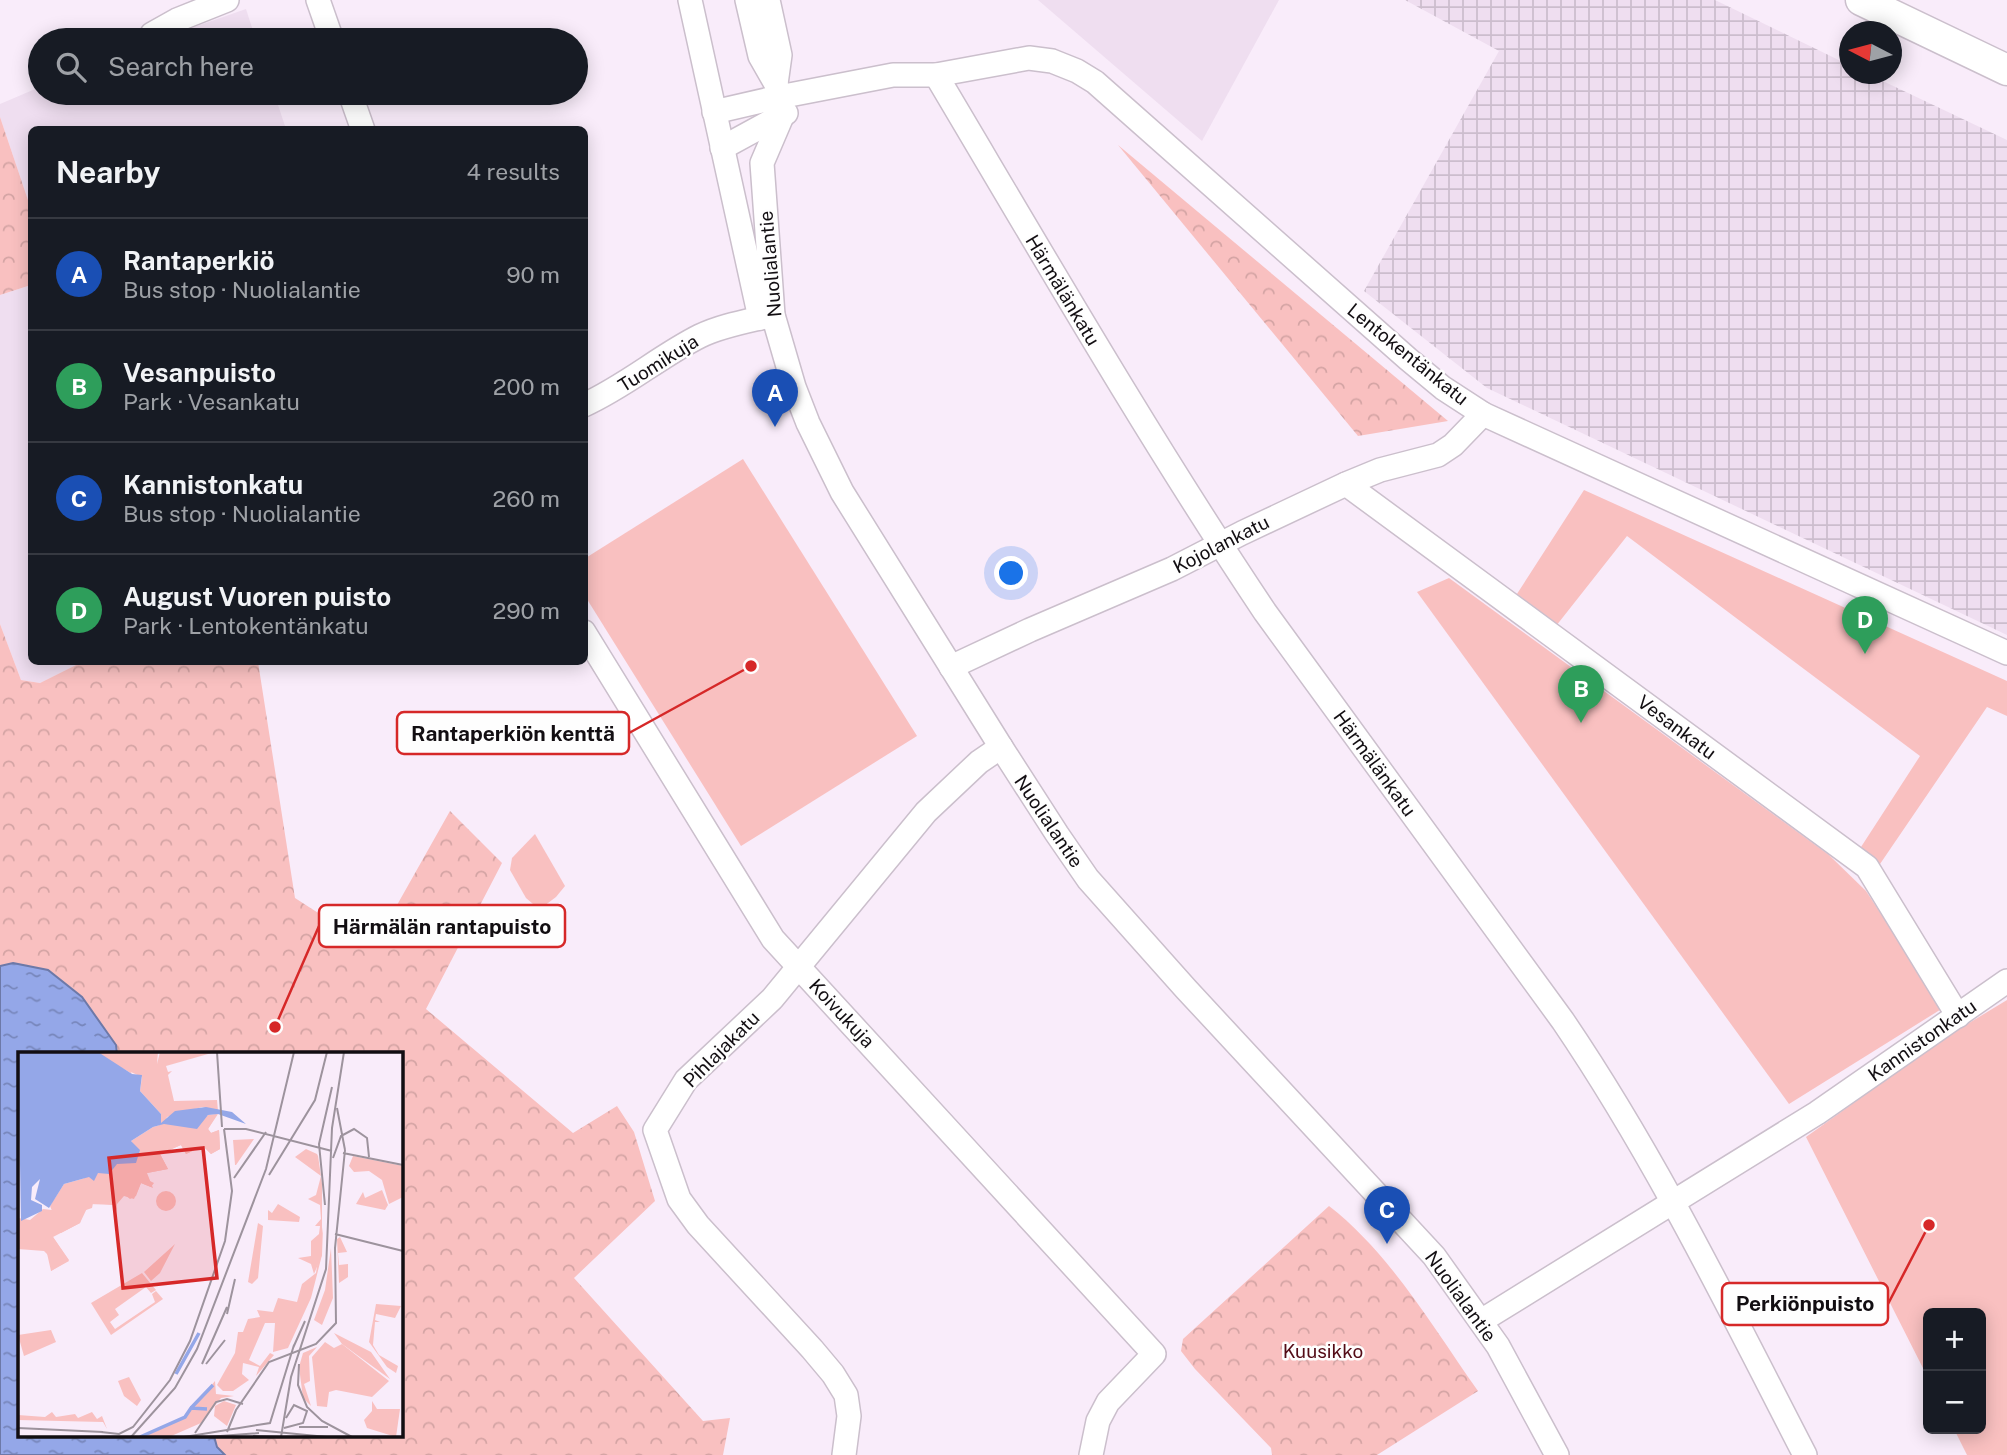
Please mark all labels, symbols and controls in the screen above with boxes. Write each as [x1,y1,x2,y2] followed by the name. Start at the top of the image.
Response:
[1839,21,1902,84] north arrow
[28,28,588,105] search box
[52,48,90,86] icon: search
[108,51,254,82] text: Search here
[56,154,160,190] text: Nearby
[466,158,560,185] text: 4 results
[754,210,786,318] street label: Nuolialantie
[1021,231,1105,349] street label: Härmälänkatu
[123,245,274,276] text: Rantaperkiö
[71,261,87,288] text: A
[506,261,560,288] text: 90 m
[123,276,361,303] text: Bus stop · Nuolialantie
[1343,299,1473,409] street label: Lentokentänkatu
[614,330,702,396] street label: Tuomikuja
[123,357,276,388] text: Vesanpuisto
[752,369,798,427] pin: A
[71,373,87,400] text: B
[493,373,560,400] text: 200 m
[123,388,300,415] text: Park · Vesankatu
[123,469,303,500] text: Kannistonkatu
[71,485,87,512] text: C
[493,485,560,512] text: 260 m
[123,500,361,527] text: Bus stop · Nuolialantie
[1169,510,1273,578] street label: Kojolankatu
[994,556,1028,590] your location
[123,581,391,612] text: August Vuoren puisto
[1842,596,1888,654] pin: D
[71,597,87,624] text: D
[493,597,560,624] text: 290 m
[123,612,369,639] text: Park · Lentokentänkatu
[1558,665,1604,723] pin: B
[1633,690,1721,764] street label: Vesankatu
[1329,706,1421,820] street label: Härmälänkatu
[397,712,629,754] callout: Rantaperkiön kenttä
[411,721,615,746] text: Rantaperkiön kenttä
[1010,771,1088,871] street label: Nuolialantie
[319,905,565,947] callout: Härmälän rantapuisto
[333,914,551,939] text: Härmälän rantapuisto
[805,974,879,1052] street label: Koivukuja
[1864,995,1980,1085] street label: Kannistonkatu
[678,1006,764,1092] street label: Pihlajakatu
[18,1052,402,1438] inset map
[1364,1186,1410,1244] pin: C
[1421,1246,1501,1346] street label: Nuolialantie
[1722,1283,1888,1325] callout: Perkiönpuisto
[1736,1291,1874,1316] text: Perkiönpuisto
[1923,1308,1986,1434] map controls
[1923,1308,1986,1371] button: +
[1283,1340,1363,1362] park label: Kuusikko
[1923,1371,1986,1434] button: −

